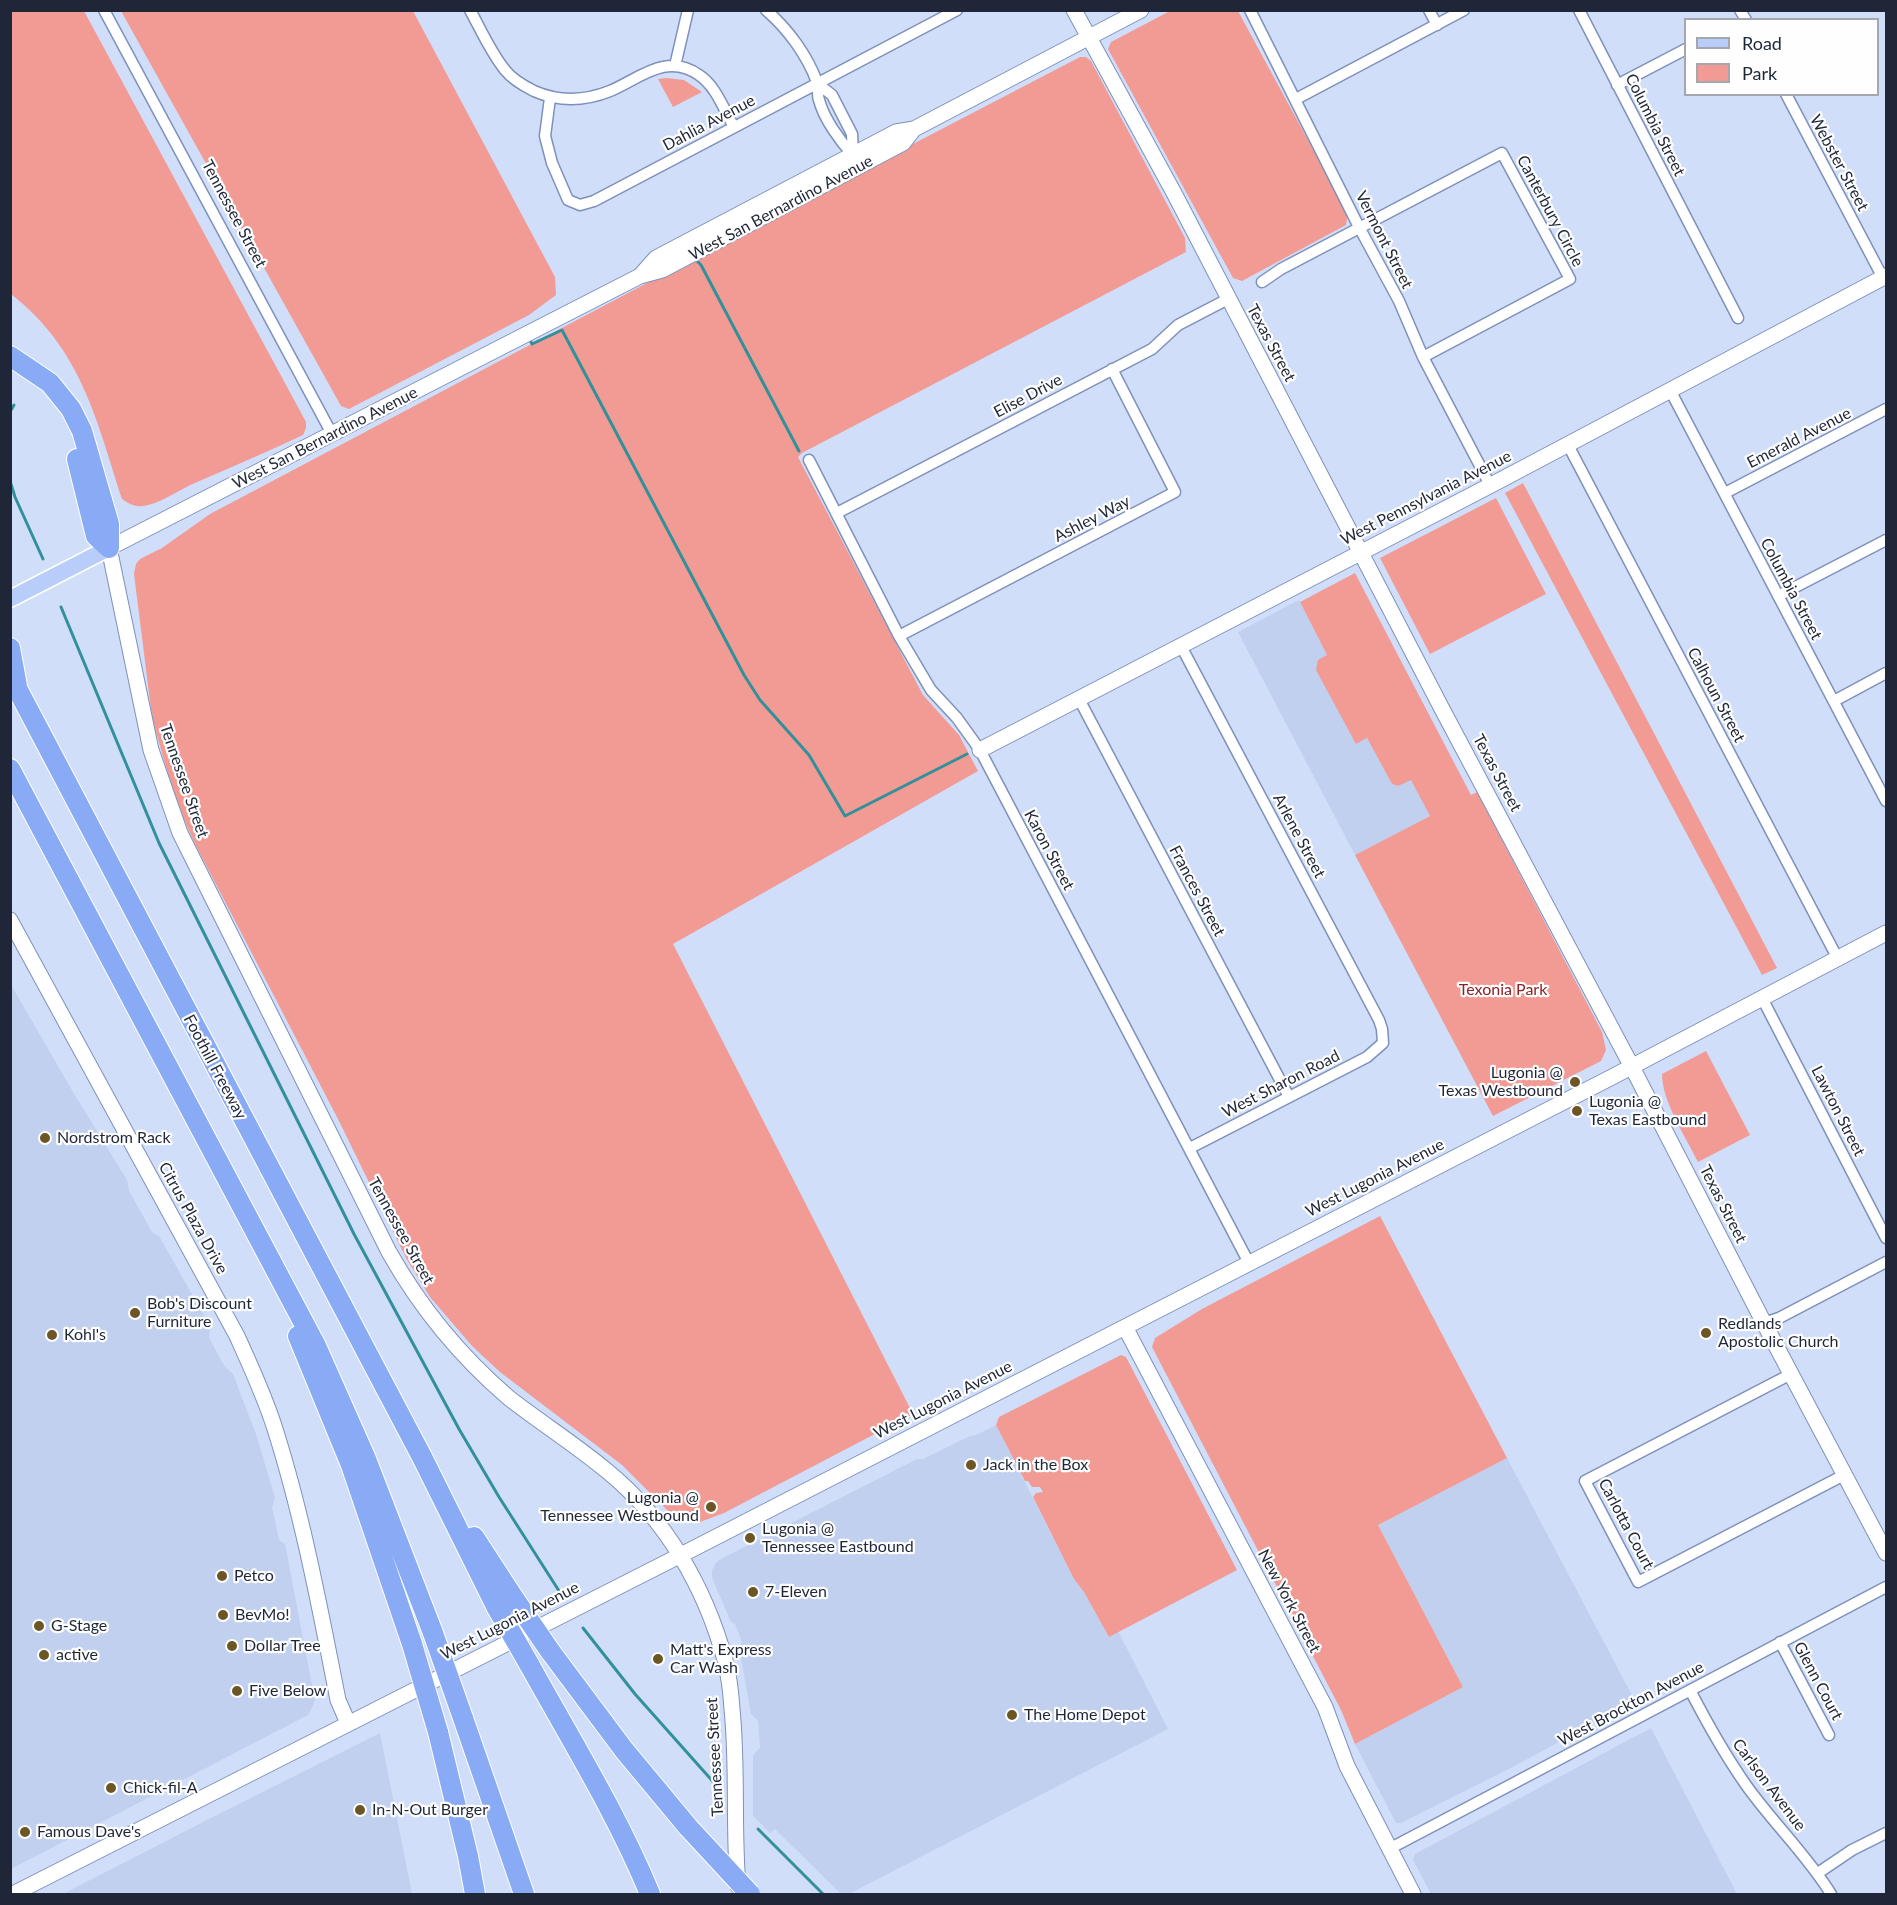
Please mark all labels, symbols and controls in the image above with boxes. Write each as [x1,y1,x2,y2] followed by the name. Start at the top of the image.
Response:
[1684,18,1879,96] legend
[1742,32,1782,54] text: Road
[1742,62,1777,84] text: Park
[1621,71,1689,179] street label: Columbia Street
[660,91,758,155] street label: Dahlia Avenue
[1806,112,1872,214] street label: Webster Street
[686,151,876,265] street label: West San Bernardino Avenue
[1513,152,1587,270] street label: Canterbury Circle
[198,157,270,271] street label: Tennessee Street
[1351,188,1417,292] street label: Vermont Street
[1243,301,1299,385] street label: Texas Street
[991,370,1065,422] street label: Elise Drive
[229,383,421,493] street label: West San Bernardino Avenue
[1744,404,1854,472] street label: Emerald Avenue
[1337,447,1515,549] street label: West Pennsylvania Avenue
[1051,492,1133,546] street label: Ashley Way
[1756,535,1826,643] street label: Columbia Street
[1683,644,1749,746] street label: Calhoun Street
[156,722,212,840] street label: Tennessee Street
[1469,731,1525,815] street label: Texas Street
[1269,791,1329,881] street label: Arlene Street
[1020,807,1078,893] street label: Karon Street
[1165,842,1229,940] street label: Frances Street
[1459,980,1547,1000] park label: Texonia Park
[179,1011,251,1123] street label: Foothill Freeway
[1219,1046,1343,1122] street label: West Sharon Road
[1439,1063,1563,1101] place label: Lugonia @ Texas Westbound
[1807,1063,1869,1159] street label: Lawton Street
[1568,1075,1582,1089] marker: Lugonia @ Texas Westbound
[1589,1092,1706,1130] place label: Lugonia @ Texas Eastbound
[1570,1104,1584,1118] marker: Lugonia @ Texas Eastbound
[57,1128,171,1148] place label: Nordstrom Rack
[38,1131,52,1145] marker: Nordstrom Rack
[1303,1135,1447,1221] street label: West Lugonia Avenue
[154,1159,232,1277] street label: Citrus Plaza Drive
[1695,1162,1751,1246] street label: Texas Street
[364,1174,438,1288] street label: Tennessee Street
[147,1294,252,1332] place label: Bob's Discount Furniture
[128,1306,142,1320] marker: Bob's Discount Furniture
[1718,1314,1838,1352] place label: Redlands Apostolic Church
[64,1325,106,1345] place label: Kohl's
[1699,1326,1713,1340] marker: Redlands Apostolic Church
[45,1328,59,1342] marker: Kohl's
[871,1357,1015,1443] street label: West Lugonia Avenue
[983,1455,1088,1475] place label: Jack in the Box
[964,1458,978,1472] marker: Jack in the Box
[1594,1475,1658,1573] street label: Carlotta Court
[540,1488,699,1526] place label: Lugonia @ Tennessee Westbound
[704,1500,718,1514] marker: Lugonia @ Tennessee Westbound
[762,1519,914,1557] place label: Lugonia @ Tennessee Eastbound
[743,1531,757,1545] marker: Lugonia @ Tennessee Eastbound
[1254,1546,1324,1656] street label: New York Street
[234,1566,274,1586] place label: Petco
[215,1569,229,1583] marker: Petco
[438,1578,582,1664] street label: West Lugonia Avenue
[765,1582,827,1602] place label: 7-Eleven
[746,1585,760,1599] marker: 7-Eleven
[235,1605,290,1625] place label: BevMo!
[216,1608,230,1622] marker: BevMo!
[51,1616,107,1636] place label: G-Stage
[32,1619,46,1633] marker: G-Stage
[244,1636,321,1656] place label: Dollar Tree
[225,1639,239,1653] marker: Dollar Tree
[1789,1639,1847,1723] street label: Glenn Court
[670,1640,772,1678] place label: Matt's Express Car Wash
[56,1645,98,1665] place label: active
[37,1648,51,1662] marker: active
[651,1652,665,1666] marker: Matt's Express Car Wash
[1555,1657,1707,1751] street label: West Brockton Avenue
[249,1681,326,1701] place label: Five Below
[230,1684,244,1698] marker: Five Below
[702,1697,728,1817] street label: Tennessee Street
[1024,1705,1146,1725] place label: The Home Depot
[1005,1708,1019,1722] marker: The Home Depot
[1728,1735,1810,1835] street label: Carlson Avenue
[123,1778,198,1798] place label: Chick-fil-A
[104,1781,118,1795] marker: Chick-fil-A
[372,1800,488,1820] place label: In-N-Out Burger
[353,1803,367,1817] marker: In-N-Out Burger
[37,1822,141,1842] place label: Famous Dave's
[18,1825,32,1839] marker: Famous Dave's

